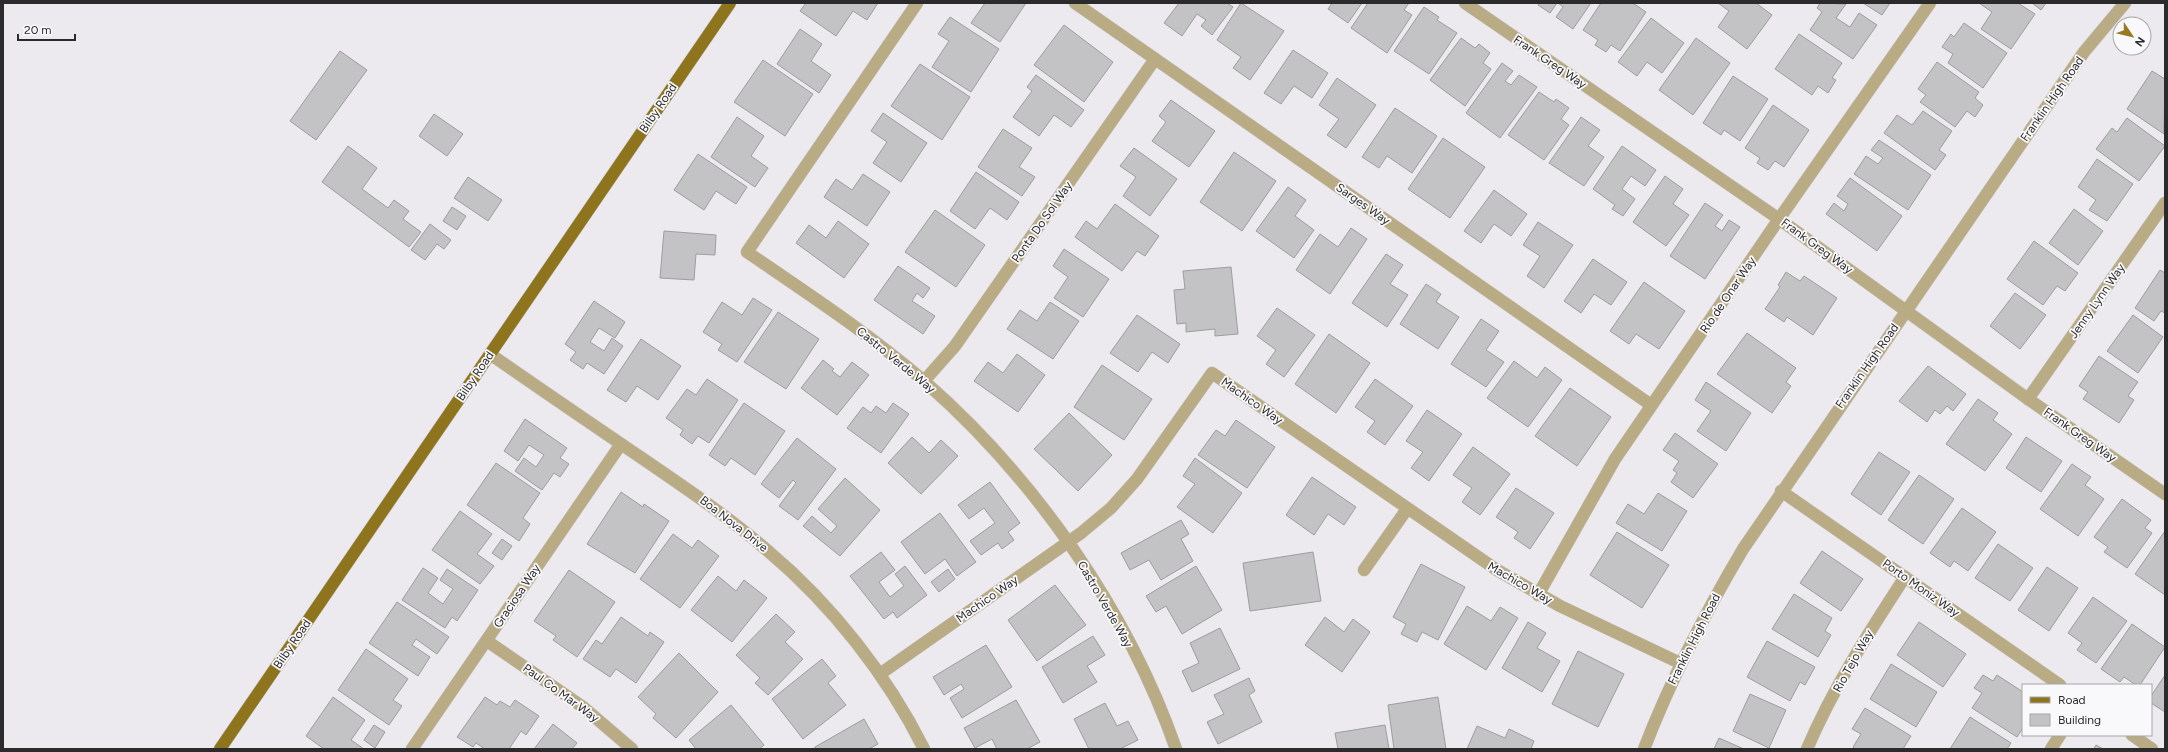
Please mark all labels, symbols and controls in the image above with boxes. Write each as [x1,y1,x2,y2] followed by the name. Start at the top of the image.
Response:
[18,16,75,42] scale bar
[2112,16,2152,56] north arrow
[24,23,52,37] text: 20 m
[1511,32,1590,92] street label: Frank Greg Way
[2132,34,2148,49] text: N
[2018,54,2086,144] street label: Franklin High Road
[636,81,680,135] street label: Bilby Road
[1009,178,1076,265] street label: Ponta Do Sol Way
[1333,180,1393,228] street label: Sarges Way
[1778,215,1856,277] street label: Frank Greg Way
[1697,254,1759,336] street label: Rio de Onar Way
[2066,261,2128,341] street label: Jenny Lynn Way
[1833,321,1901,411] street label: Franklin High Road
[854,324,939,396] street label: Castro Verde Way
[453,349,497,403] street label: Bilby Road
[1218,375,1286,428] street label: Machico Way
[2041,405,2119,466] street label: Frank Greg Way
[697,493,771,555] street label: Boa Nova Drive
[1880,556,1963,620] street label: Porto Moniz Way
[1075,558,1136,650] street label: Castro Verde Way
[1485,559,1555,607] street label: Machico Way
[491,561,544,630] street label: Graciosa Way
[953,572,1021,625] street label: Machico Way
[1665,591,1723,687] street label: Franklin High Road
[270,617,314,671] street label: Bilby Road
[1830,627,1876,695] street label: Rio Tejo Way
[520,661,602,726] street label: Paul Co Mar Way
[2022,684,2152,736] legend
[2058,693,2086,707] text: Road
[2058,713,2101,727] text: Building

